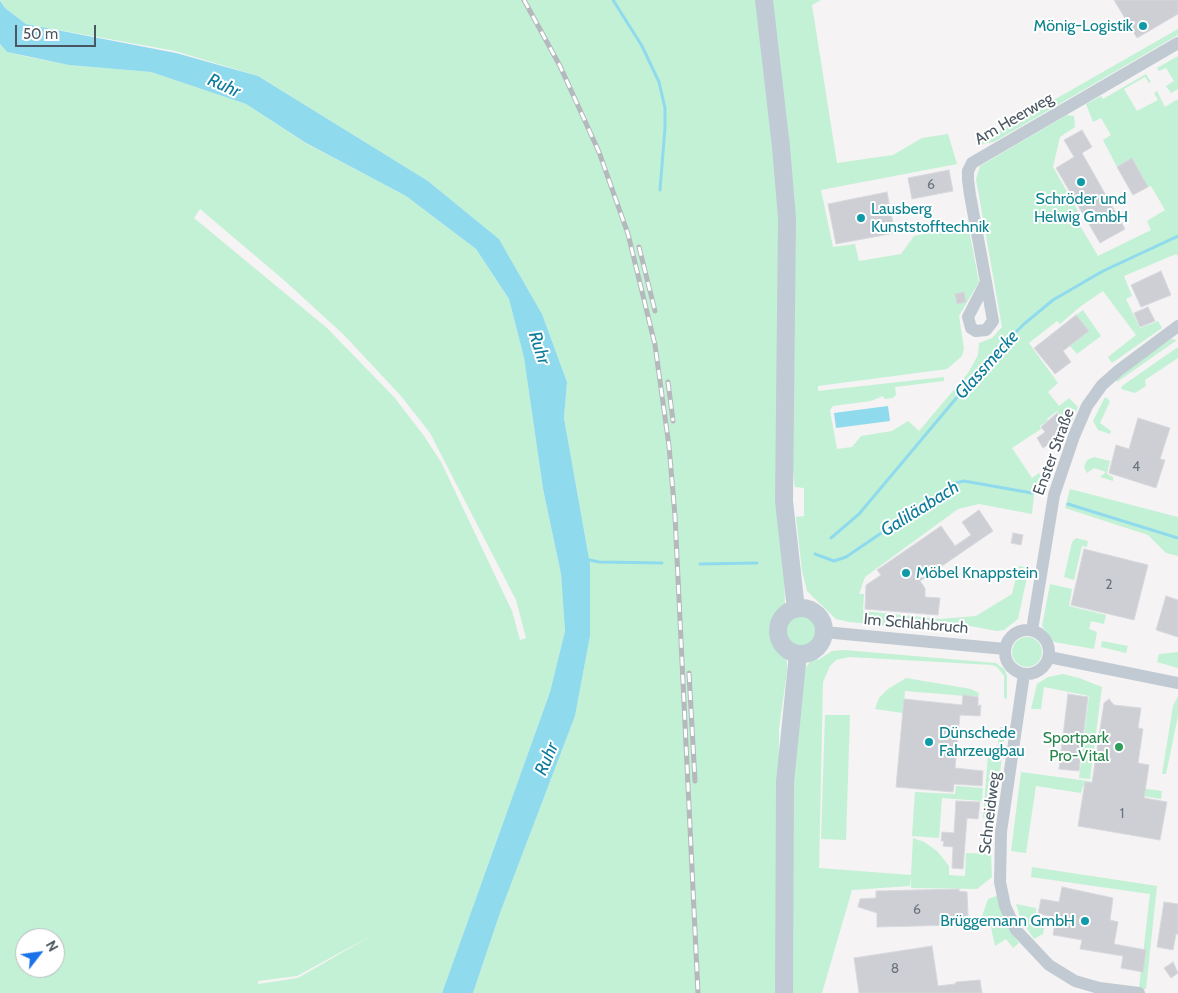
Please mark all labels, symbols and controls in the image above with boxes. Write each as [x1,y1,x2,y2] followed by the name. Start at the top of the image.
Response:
[18,15,99,47] scale bar
[1033,16,1133,36] place label: Mönig-Logistik
[1137,20,1149,32] marker: Mönig-Logistik
[23,25,58,43] text: 50 m
[204,69,244,103] water label: Ruhr
[971,89,1057,149] street label: Am Heerweg
[1075,176,1087,188] marker: Schröder und Helwig GmbH
[927,177,935,193] house number: 6
[1034,189,1128,227] place label: Schröder und Helwig GmbH
[871,199,989,237] place label: Lausberg Kunststofftechnik
[855,212,867,224] marker: Lausberg Kunststofftechnik
[951,326,1023,404] water label: Glassmecke
[524,329,554,367] water label: Ruhr
[1029,406,1079,498] street label: Enster Straße
[1132,459,1140,475] house number: 4
[877,476,963,542] water label: Galiläabach
[916,563,1038,583] place label: Möbel Knappstein
[900,567,912,579] marker: Möbel Knappstein
[1105,577,1113,593] house number: 2
[863,610,969,638] street label: Im Schlahbruch
[939,723,1025,761] place label: Dünschede Fahrzeugbau
[1043,728,1109,766] place label: Sportpark Pro-Vital
[923,736,935,748] marker: Dünschede Fahrzeugbau
[531,739,563,779] water label: Ruhr
[1113,741,1125,753] marker: Sportpark Pro-Vital
[975,771,1005,855] street label: Schneidweg
[1120,806,1124,822] house number: 1
[913,902,921,918] house number: 6
[940,911,1075,931] place label: Brüggemann GmbH
[1079,915,1091,927] marker: Brüggemann GmbH
[15,928,65,978] north arrow
[42,937,62,955] text: N
[891,961,899,977] house number: 8

